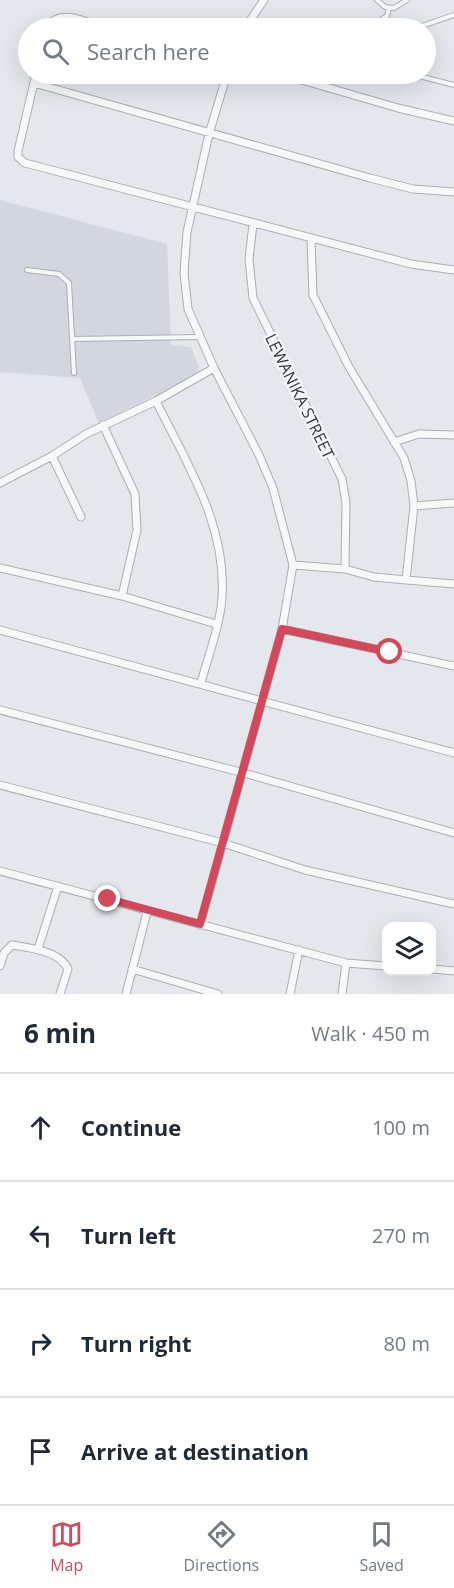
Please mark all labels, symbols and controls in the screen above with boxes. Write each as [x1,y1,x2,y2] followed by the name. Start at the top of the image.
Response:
[18,18,436,84] search box
[39,35,72,68] icon: search
[87,36,210,66] text: Search here
[260,330,340,462] street label: LEWANIKA STREET
[376,638,402,664] route start
[94,885,120,911] route end
[382,922,436,976] map controls
[382,922,436,976] button: layers
[24,1015,96,1051] text: 6 min
[311,1020,430,1047] text: Walk · 450 m
[24,1111,57,1144] icon: ahead
[81,1112,181,1142] text: Continue
[372,1114,430,1141] text: 100 m
[24,1219,57,1252] icon: left
[81,1220,176,1250] text: Turn left
[372,1222,430,1249] text: 270 m
[24,1327,57,1360] icon: right
[81,1328,192,1358] text: Turn right
[383,1330,430,1357] text: 80 m
[24,1435,57,1468] icon: arrive
[81,1436,309,1466] text: Arrive at destination
[50,1518,83,1576] tab: Map
[184,1518,259,1576] tab: Directions
[359,1518,404,1576] tab: Saved

